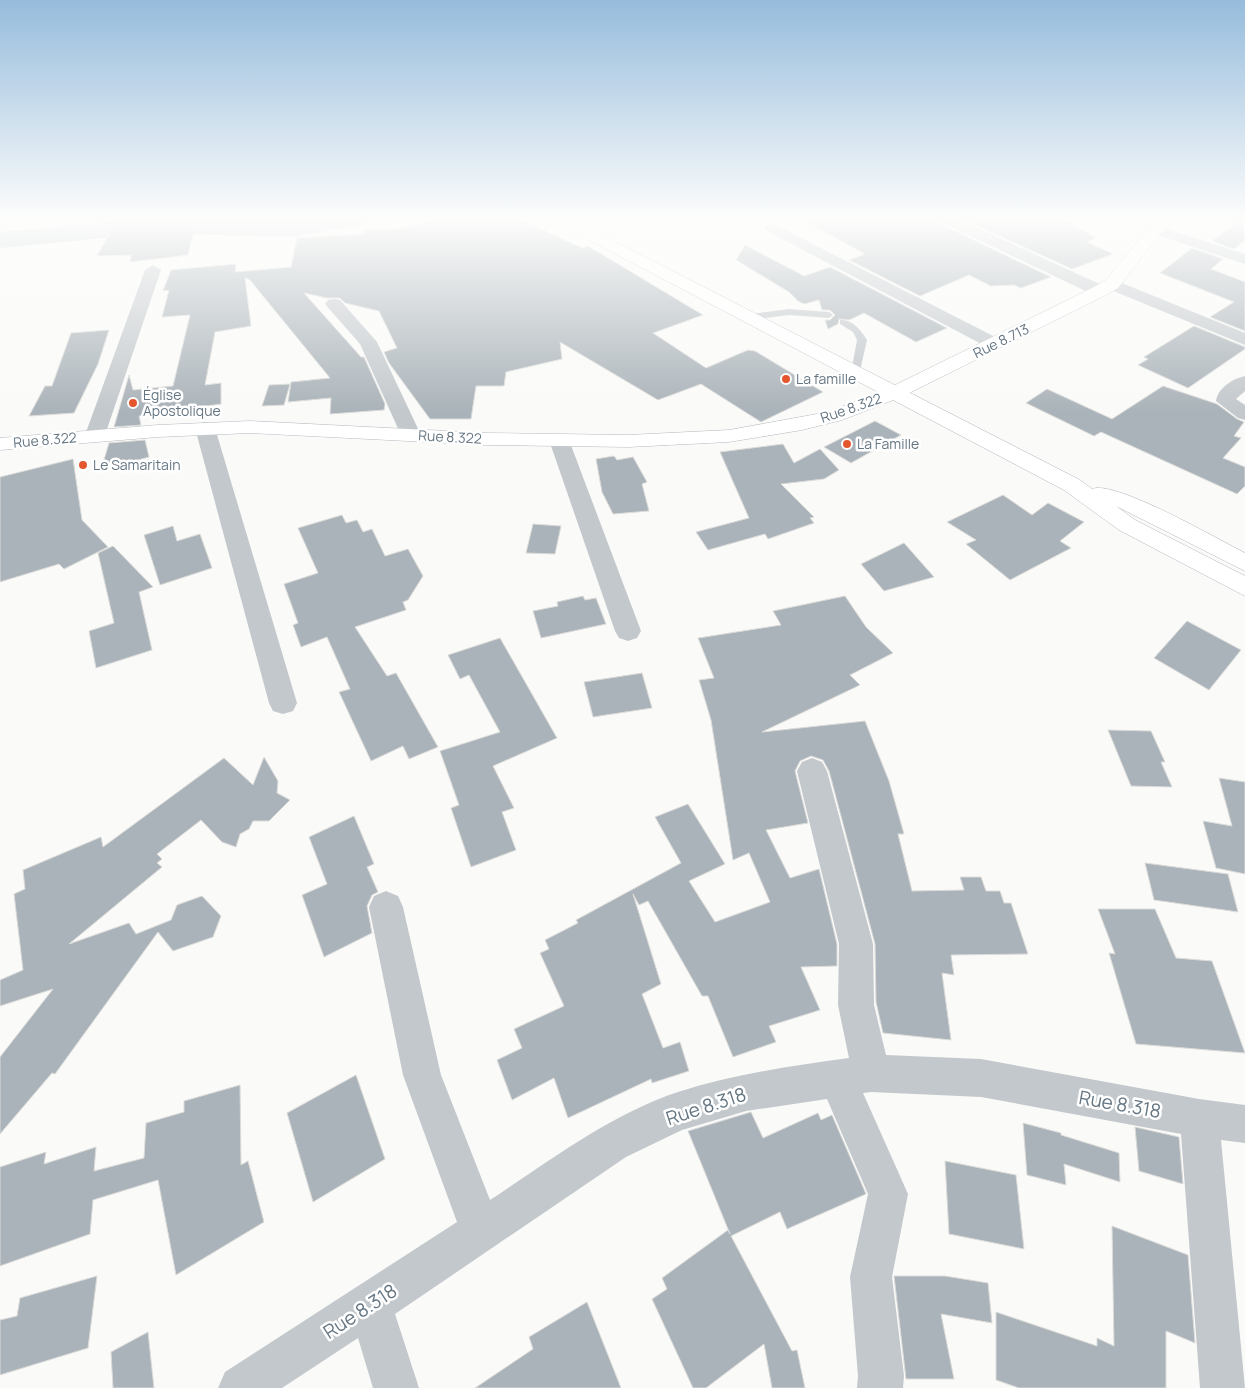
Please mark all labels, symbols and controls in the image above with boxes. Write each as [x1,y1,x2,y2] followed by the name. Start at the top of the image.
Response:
[970,319,1032,362] street label: Rue 8.713
[796,369,856,388] place label: La famille
[780,373,792,385] marker: La famille
[143,385,221,420] place label: Église Apostolique
[818,388,884,427] street label: Rue 8.322
[127,397,139,409] marker: Église Apostolique
[418,425,482,448] street label: Rue 8.322
[12,427,77,452] street label: Rue 8.322
[857,434,919,453] place label: La Famille
[841,438,853,450] marker: La Famille
[93,455,180,474] place label: Le Samaritain
[77,459,89,471] marker: Le Samaritain
[663,1081,749,1131] street label: Rue 8.318
[1077,1084,1163,1124] street label: Rue 8.318
[318,1278,402,1344] street label: Rue 8.318

